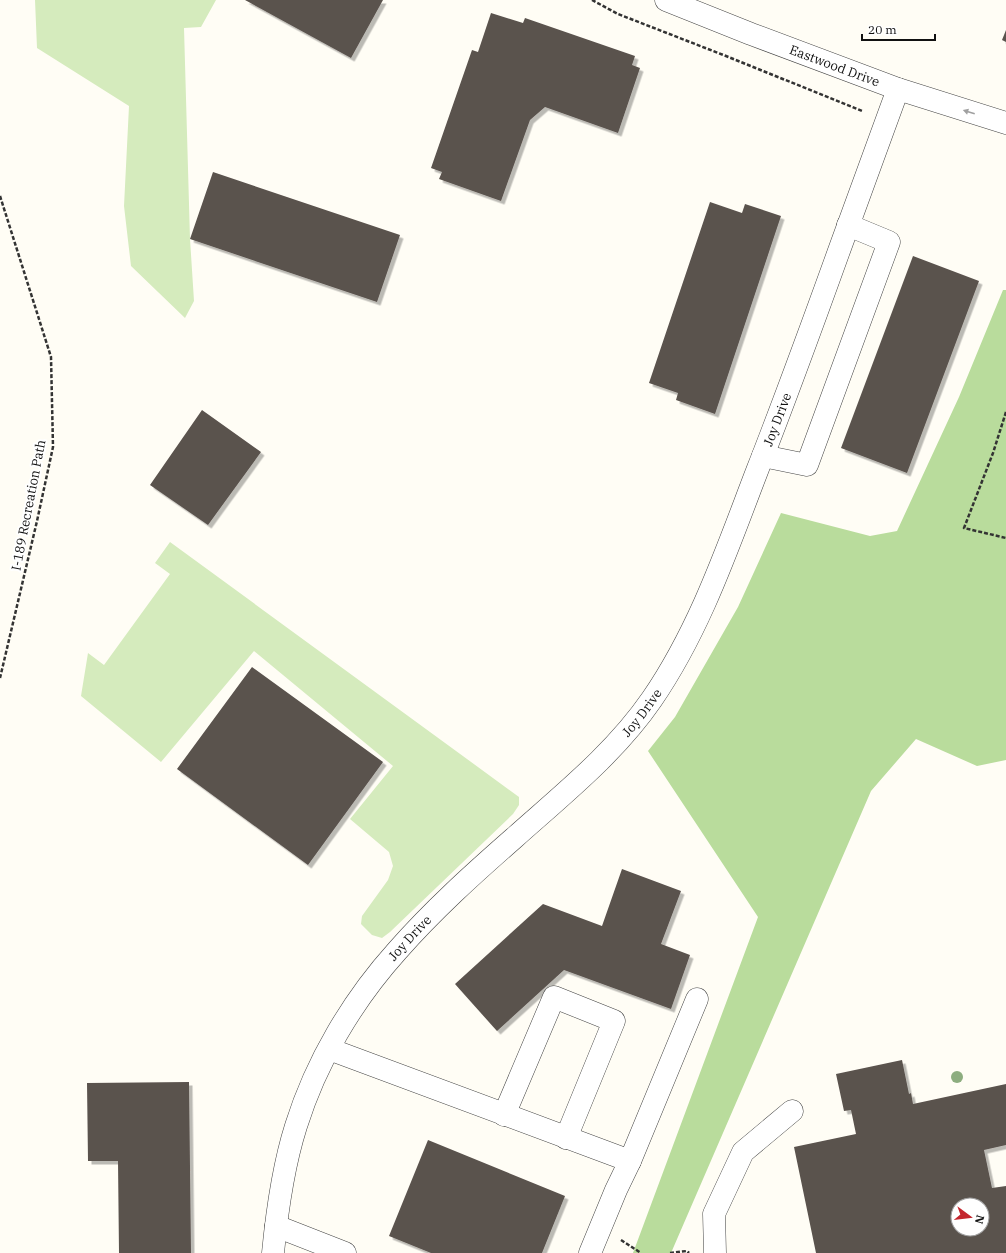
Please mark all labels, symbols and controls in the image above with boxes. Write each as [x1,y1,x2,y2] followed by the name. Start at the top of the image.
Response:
[862,16,935,42] scale bar
[868,22,897,37] text: 20 m
[787,41,882,90] street label: Eastwood Drive
[962,109,974,115] one-way arrow
[759,390,795,449] street label: Joy Drive
[7,438,50,572] street label: I-189 Recreation Path
[618,685,666,740] street label: Joy Drive
[384,912,435,964] street label: Joy Drive
[950,1197,990,1237] north arrow
[972,1214,988,1226] text: N

